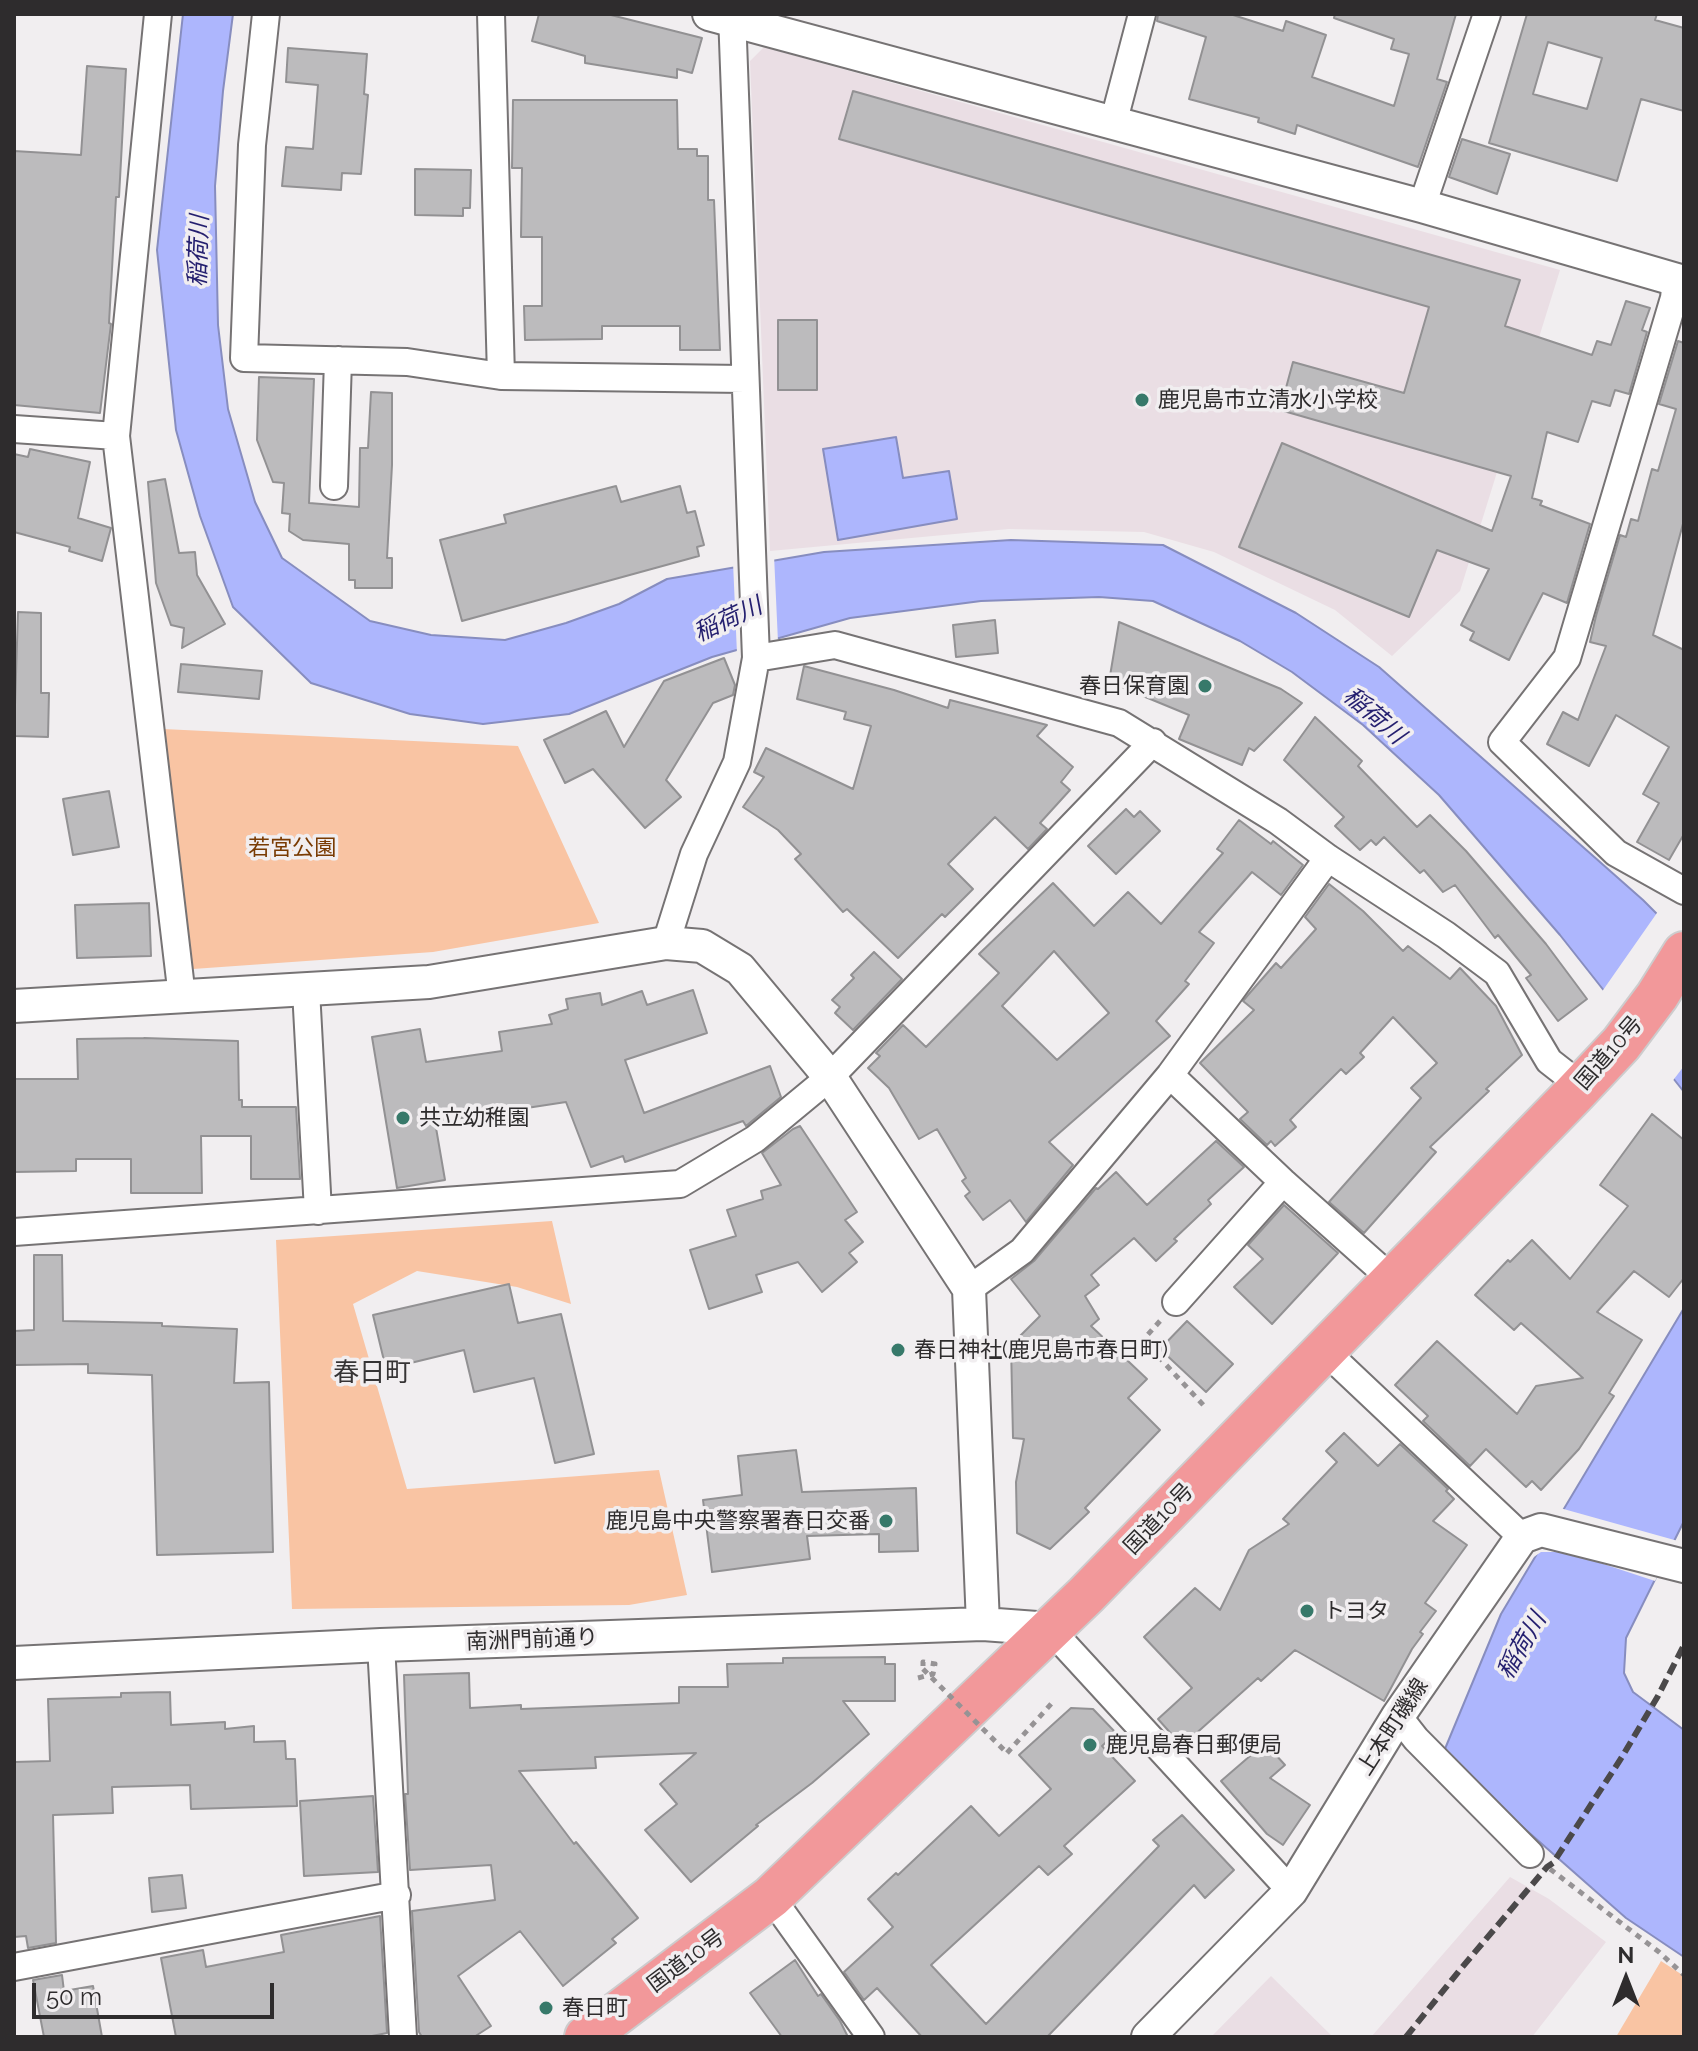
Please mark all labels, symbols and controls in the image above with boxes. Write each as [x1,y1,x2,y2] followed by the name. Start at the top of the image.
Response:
[183,215,215,287] water label: 稲荷川
[1158,387,1378,413] place label: 鹿児島市立清水小学校
[1133,391,1151,409] marker: 鹿児島市立清水小学校
[689,592,767,648] water label: 稲荷川
[1079,673,1189,699] place label: 春日保育園
[1196,677,1214,695] marker: 春日保育園
[1337,682,1411,750] water label: 稲荷川
[248,835,336,861] park label: 若宮公園
[1570,1011,1648,1095] street label: 国道10号
[419,1105,529,1131] place label: 共立幼稚園
[394,1109,412,1127] marker: 共立幼稚園
[914,1337,1168,1363] place label: 春日神社(鹿児島市春日町)
[889,1341,907,1359] marker: 春日神社(鹿児島市春日町)
[333,1357,411,1389] district label: 春日町
[1119,1478,1199,1560] street label: 国道10号
[606,1508,870,1534] place label: 鹿児島中央警察署春日交番
[877,1512,895,1530] marker: 鹿児島中央警察署春日交番
[1323,1598,1389,1624] place label: トヨタ
[1298,1602,1316,1620] marker: トヨタ
[1492,1608,1552,1684] water label: 稲荷川
[466,1625,598,1655] street label: 南洲門前通り
[1352,1674,1434,1780] street label: 上本町磯線
[1106,1732,1282,1758] place label: 鹿児島春日郵便局
[1081,1736,1099,1754] marker: 鹿児島春日郵便局
[643,1924,729,1998] street label: 国道10号
[1586,1939,1666,2019] north arrow
[1618,1942,1634,1968] text: N
[36,1967,278,2017] scale bar
[46,1982,102,2011] text: 50 m
[562,1995,628,2021] place label: 春日町
[537,1999,555,2017] marker: 春日町

